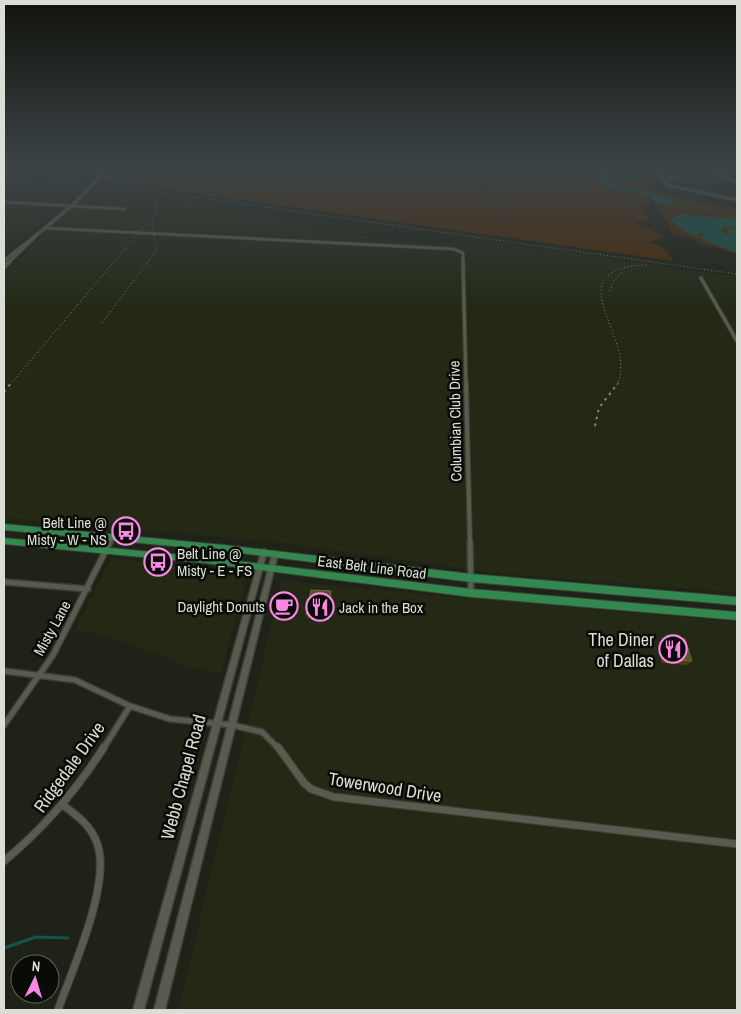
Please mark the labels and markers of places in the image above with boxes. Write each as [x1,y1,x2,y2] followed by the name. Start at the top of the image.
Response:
[27,512,107,550] place label: Belt Line @ Misty - W - NS
[111,516,141,546] bus stop icon: Belt Line @ Misty - W - NS
[177,543,252,581] place label: Belt Line @ Misty - E - FS
[143,547,173,577] bus stop icon: Belt Line @ Misty - E - FS
[269,591,299,621] cafe icon: Daylight Donuts
[305,592,335,622] restaurant icon: Jack in the Box
[177,596,265,617] place label: Daylight Donuts
[339,597,424,618] place label: Jack in the Box
[588,627,654,673] place label: The Diner of Dallas
[658,634,688,664] restaurant icon: The Diner of Dallas

